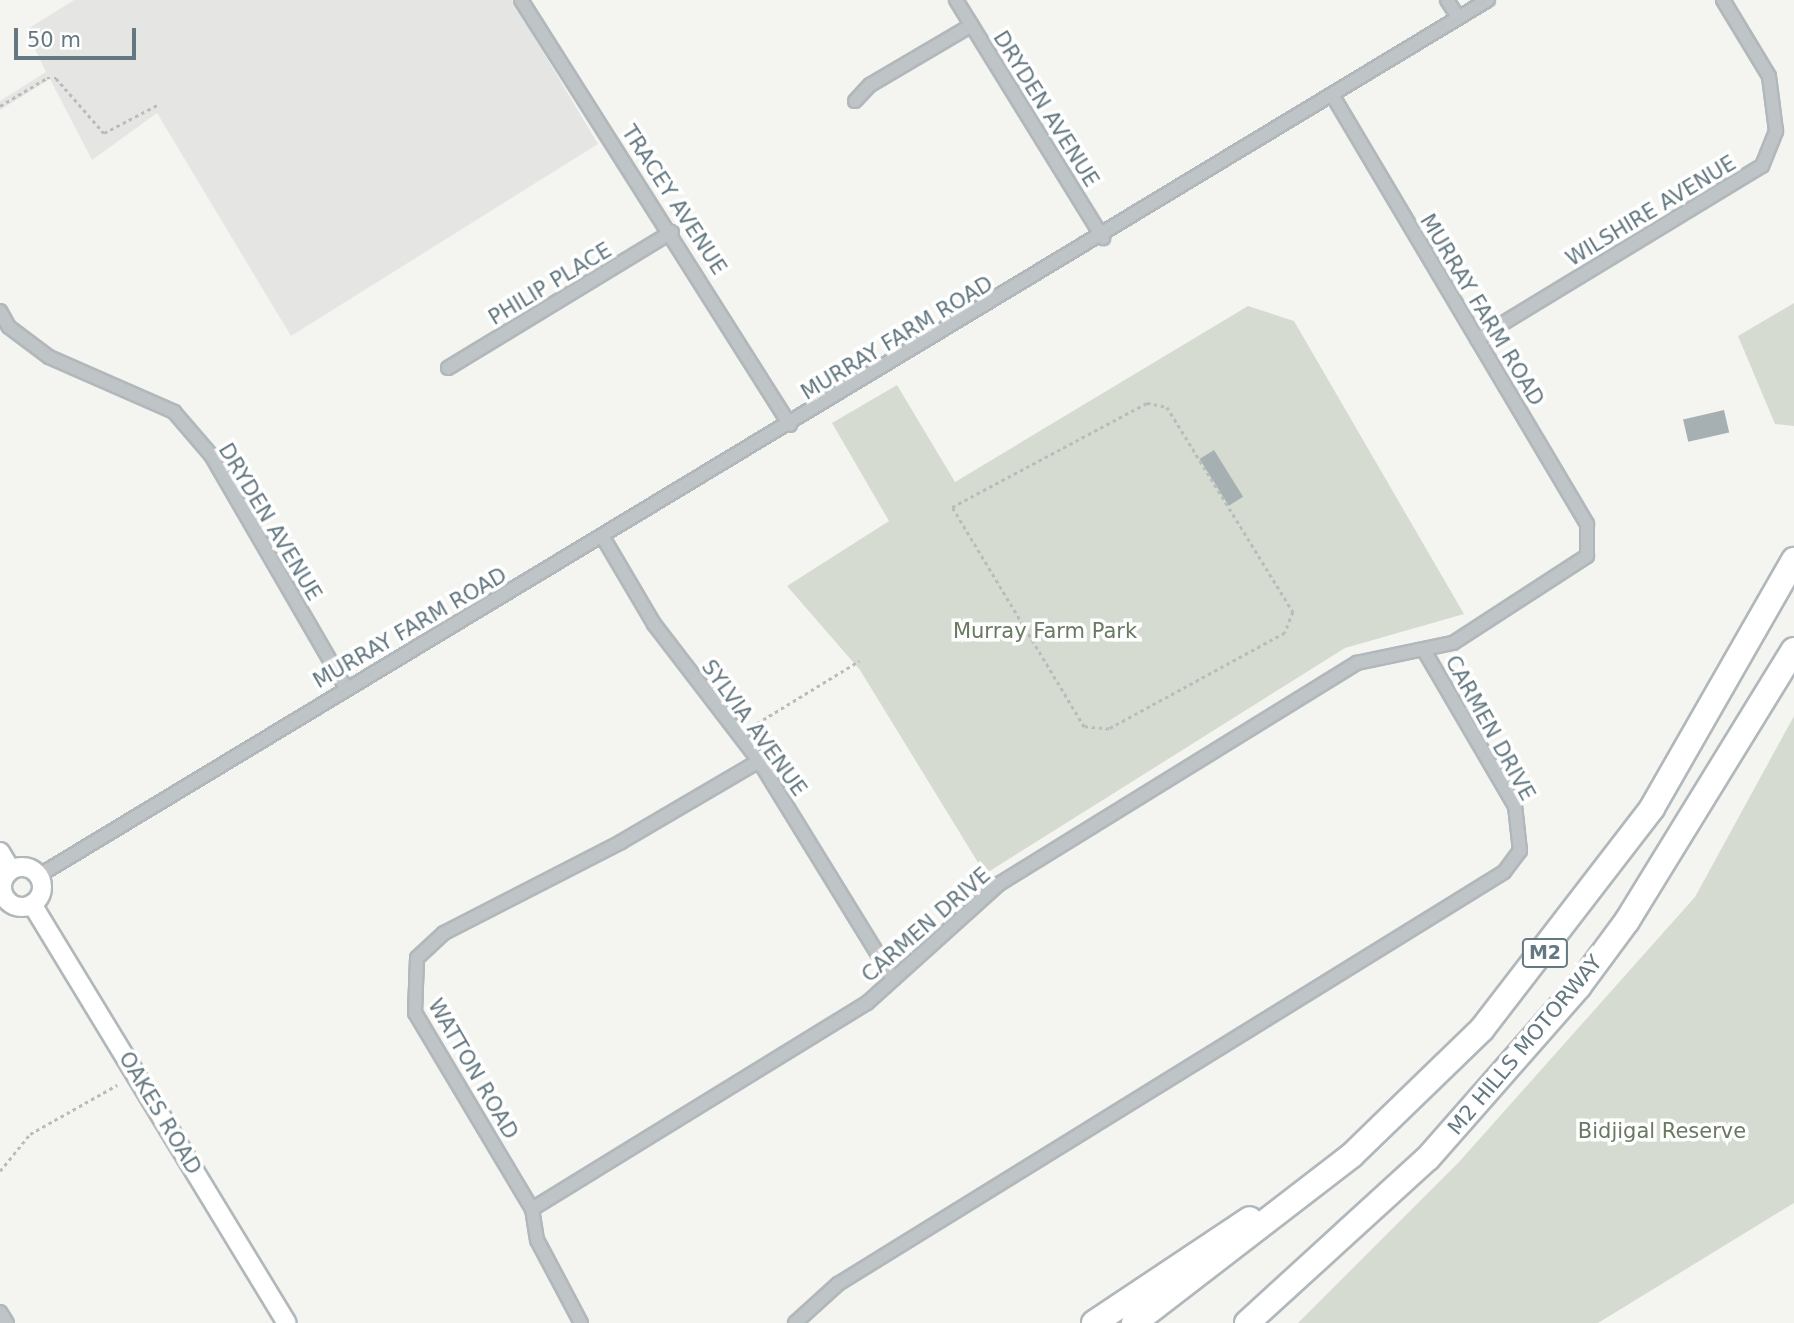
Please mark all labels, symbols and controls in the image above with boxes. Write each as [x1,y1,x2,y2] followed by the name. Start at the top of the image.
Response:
[18,14,140,58] scale bar
[988,26,1104,192] street label: DRYDEN AVENUE
[27,28,81,52] text: 50 m
[616,121,732,279] street label: TRACEY AVENUE
[1562,150,1740,272] street label: WILSHIRE AVENUE
[1415,210,1549,410] street label: MURRAY FARM ROAD
[484,237,616,331] street label: PHILIP PLACE
[797,271,997,405] street label: MURRAY FARM ROAD
[213,439,327,605] street label: DRYDEN AVENUE
[309,562,511,694] street label: MURRAY FARM ROAD
[953,618,1137,644] park label: Murray Farm Park
[1440,651,1540,805] street label: CARMEN DRIVE
[696,655,812,801] street label: SYLVIA AVENUE
[857,862,995,988] street label: CARMEN DRIVE
[1520,937,1570,968] road number: M2
[1443,950,1607,1140] street label: M2 HILLS MOTORWAY
[423,994,523,1144] street label: WATTON ROAD
[113,1047,207,1179] street label: OAKES ROAD
[1578,1118,1746,1144] park label: Bidjigal Reserve

